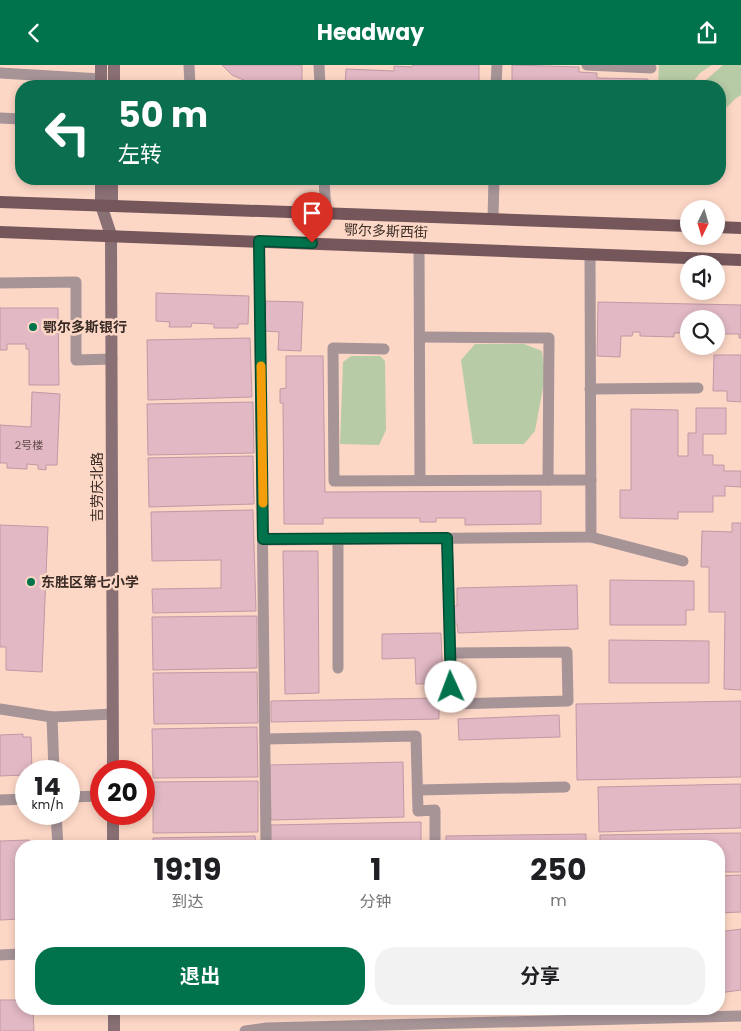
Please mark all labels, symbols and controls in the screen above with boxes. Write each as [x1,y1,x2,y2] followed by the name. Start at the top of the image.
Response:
[317,17,424,48] text: Headway
[20,19,48,47] icon: back
[693,19,721,47] icon: share
[118,90,208,139] text: 50 m
[35,100,100,165] icon: left
[118,139,162,170] text: 左转
[291,192,333,243] pin
[298,199,326,227] icon: arrive
[680,200,725,245] north arrow
[680,200,725,355] map controls
[344,220,428,242] street label: 鄂尔多斯西街
[680,255,725,300] button: sound
[680,310,725,355] button: search
[43,317,127,337] place label: 鄂尔多斯银行
[27,321,39,333] marker: 鄂尔多斯银行
[15,437,43,453] house number: 2号楼
[87,452,107,522] street label: 吉劳庆北路
[41,572,139,592] place label: 东胜区第七小学
[25,576,37,588] marker: 东胜区第七小学
[424,660,476,712] position arrow
[90,760,155,825] speed limit sign: 20
[34,769,61,804] text: 14
[32,796,63,813] text: km/h
[153,848,221,891] text: 19:19
[370,848,382,891] text: 1
[530,848,587,891] text: 250
[550,889,567,912] text: m
[171,890,203,913] text: 到达
[360,890,392,913] text: 分钟
[35,947,365,1005] button: 退出
[375,947,705,1005] button: 分享

